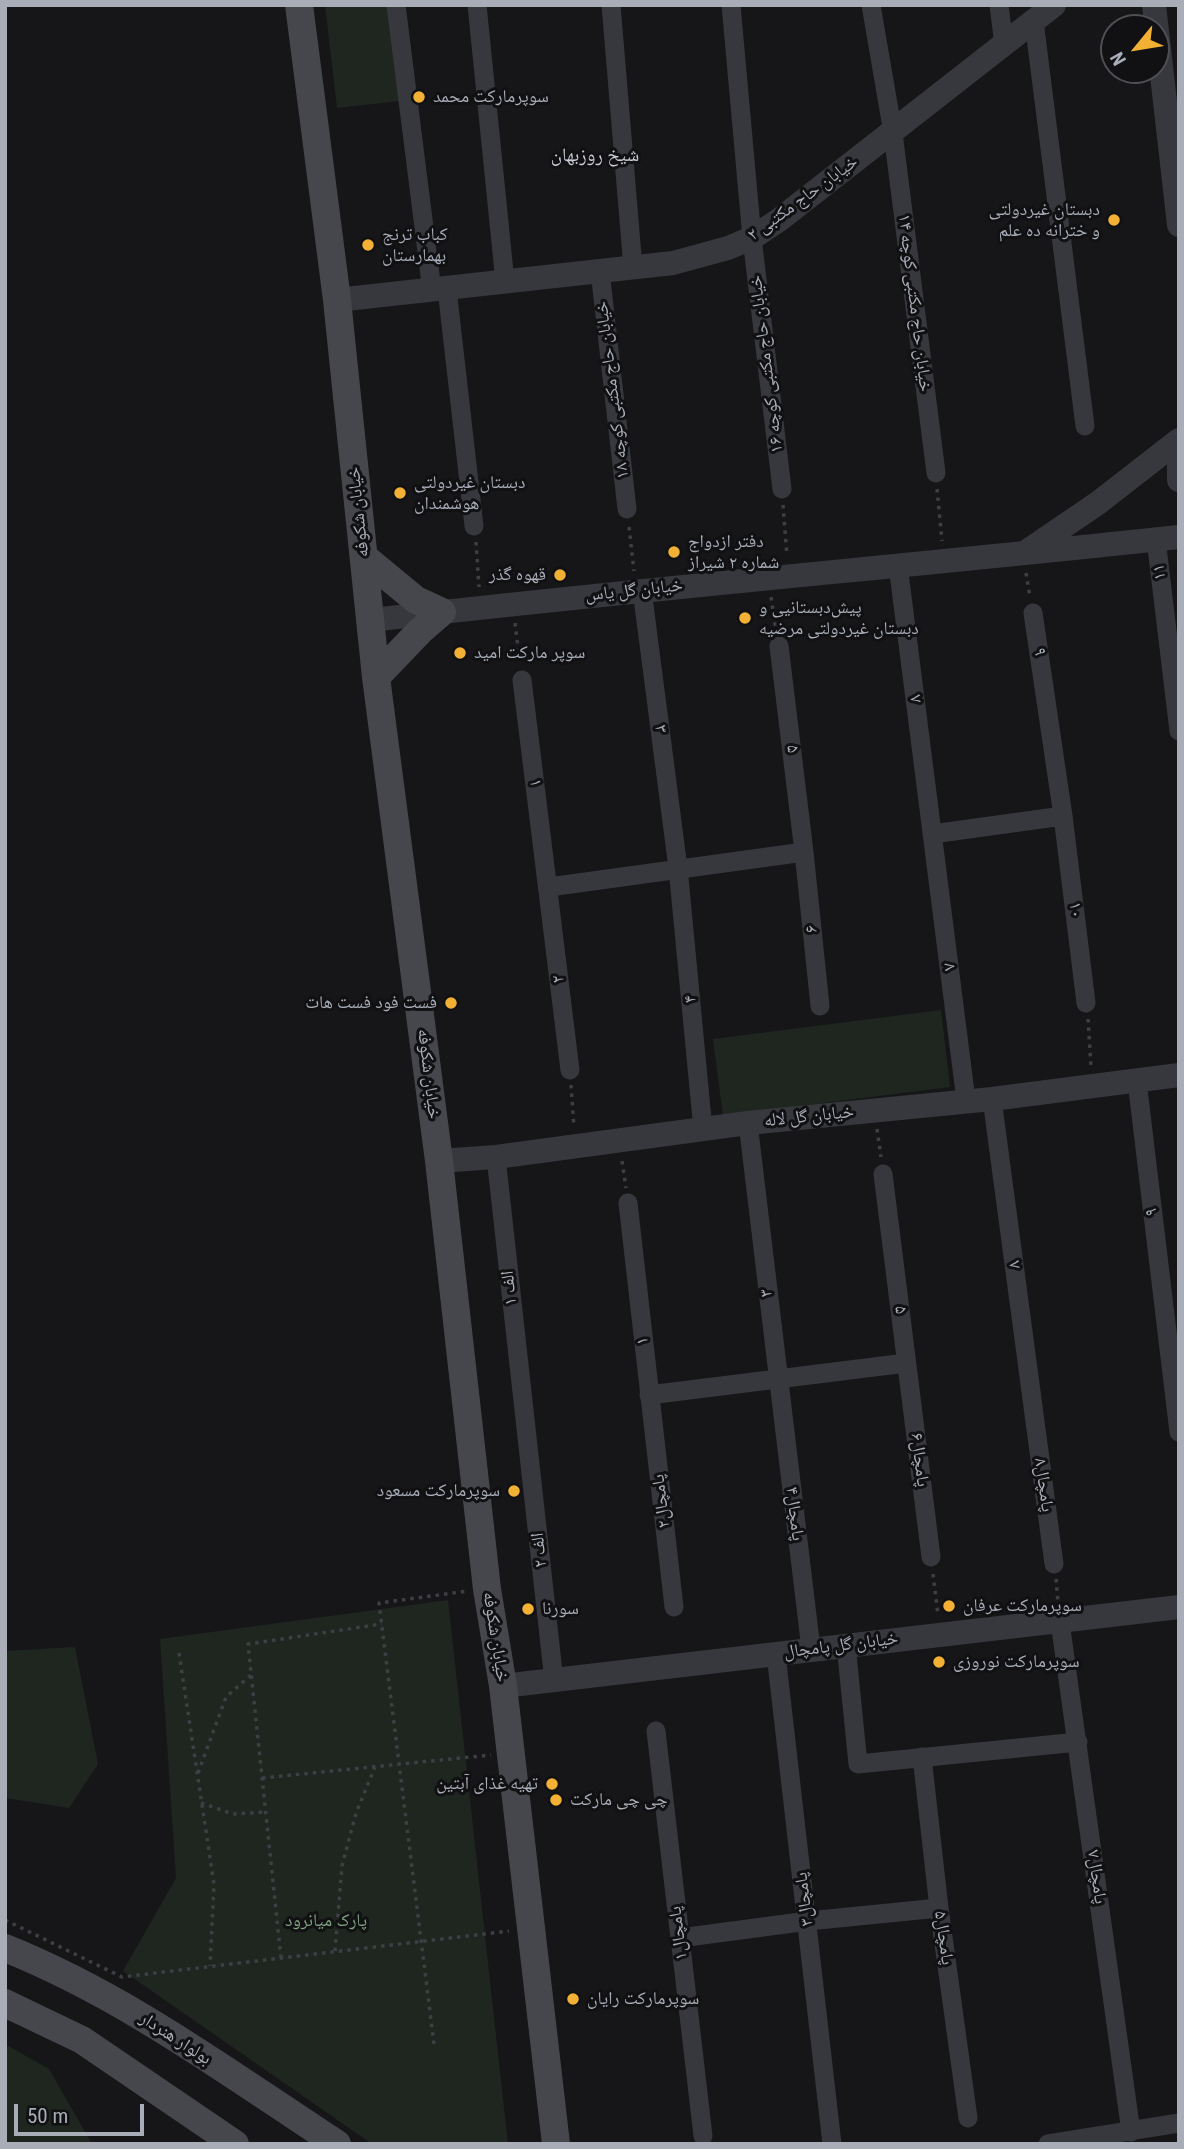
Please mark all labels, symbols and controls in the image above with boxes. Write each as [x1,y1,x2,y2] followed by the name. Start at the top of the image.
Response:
[1100,14,1170,84] north arrow
[1105,48,1131,70] text: N
[433,86,549,108] place label: سوپرمارکت محمد
[411,89,427,105] marker: سوپرمارکت محمد
[551,145,639,167] district label: شیخ روزبهان
[744,152,862,246] street label: خیابان حاج مکتبی ۲
[989,199,1100,242] place label: دبستان غیردولتی و خترانه ده علم
[1106,212,1122,228] marker: دبستان غیردولتی و خترانه ده علم
[892,213,936,393] street label: خیابان حاج مکتبی کوچه ۱۴
[382,224,448,266] place label: کباب ترنج بهمارستان
[360,237,376,253] marker: کباب ترنج بهمارستان
[745,274,789,454] street label: خیابان حاج مکتبی کوچه ۱۶
[591,300,635,480] street label: خیابان حاج مکتبی کوچه ۱۸
[344,466,374,558] street label: خیابان شکوفه
[414,472,525,514] place label: دبستان غیردولتی هوشمندان
[392,485,408,501] marker: دبستان غیردولتی هوشمندان
[688,531,779,574] place label: دفتر ازدواج شماره ۲ شیراز
[666,544,682,560] marker: دفتر ازدواج شماره ۲ شیراز
[1148,563,1172,581] street label: ۱۱
[489,564,546,586] place label: قهوه گذر
[552,567,568,583] marker: قهوه گذر
[584,575,684,607] street label: خیابان گل یاس
[759,597,919,640] place label: پیش‌دبستانیی و دبستان غیردولتی مرضیه
[737,610,753,626] marker: پیش‌دبستانیی و دبستان غیردولتی مرضیه
[474,642,585,664] place label: سوپر مارکت امید
[452,645,468,661] marker: سوپر مارکت امید
[1028,646,1050,658] street label: ۹
[904,694,926,704] street label: ۷
[649,724,671,734] street label: ۳
[781,744,803,754] street label: ۵
[524,778,546,788] street label: ۱
[1063,901,1087,919] street label: ۱۰
[801,924,823,934] street label: ۶
[938,962,960,972] street label: ۸
[548,974,570,984] street label: ۲
[305,992,437,1014] place label: فست فود فست هات
[680,994,702,1004] street label: ۴
[443,995,459,1011] marker: فست فود فست هات
[412,1028,444,1120] street label: خیابان شکوفه
[763,1102,855,1132] street label: خیابان گل لاله
[1141,1207,1163,1217] street label: ۹
[1003,1259,1025,1271] street label: ۷
[497,1269,523,1307] street label: ۱ الف
[756,1288,778,1298] street label: ۳
[889,1305,911,1315] street label: ۵
[632,1336,654,1346] street label: ۱
[905,1432,933,1488] street label: پامچال۶
[1029,1457,1057,1513] street label: پامچال۸
[648,1473,676,1529] street label: پامچال۲
[377,1480,500,1502] place label: سوپرمارکت مسعود
[506,1483,522,1499] marker: سوپرمارکت مسعود
[780,1486,808,1542] street label: پامچال۴
[527,1531,553,1569] street label: ۲ الف
[477,1590,513,1684] street label: خیابان شکوفه
[963,1595,1082,1617] place label: سوپرمارکت عرفان
[542,1598,579,1620] place label: سورنا
[941,1598,957,1614] marker: سوپرمارکت عرفان
[520,1601,536,1617] marker: سورنا
[783,1628,899,1664] street label: خیابان گل پامچال
[953,1651,1080,1673] place label: سوپرمارکت نوروزی
[931,1654,947,1670] marker: سوپرمارکت نوروزی
[436,1773,538,1795] place label: تهیه غذای آبتین
[544,1776,560,1792] marker: تهیه غذای آبتین
[570,1789,668,1811] place label: چی چی مارکت
[548,1792,564,1808] marker: چی چی مارکت
[1082,1849,1110,1905] street label: پامچال۷
[791,1871,819,1927] street label: پامچال۳
[665,1905,693,1961] street label: پامچال۱
[285,1910,367,1932] park label: پارک میانرود
[929,1910,957,1966] street label: پامچال۵
[587,1988,699,2010] place label: سوپرمارکت رایان
[565,1991,581,2007] marker: سوپرمارکت رایان
[135,2008,215,2070] street label: بولوار هنردار
[18,2090,147,2134] scale bar
[27,2104,68,2128] text: 50 m

